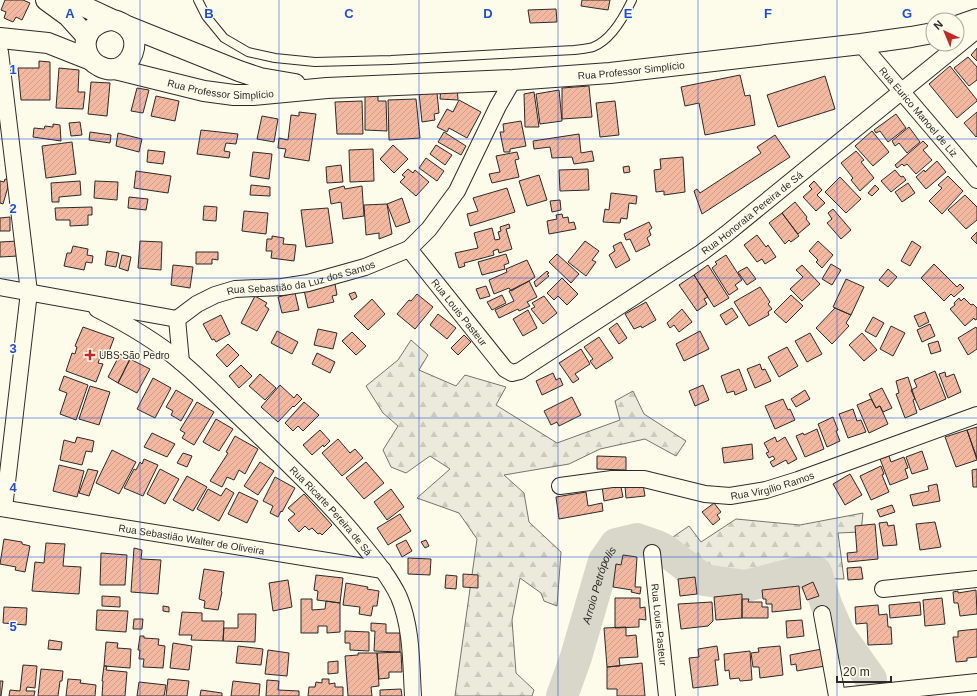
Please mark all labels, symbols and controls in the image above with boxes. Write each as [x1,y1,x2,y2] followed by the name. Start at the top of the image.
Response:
[65,6,75,21] text: A
[204,6,214,21] text: B
[344,6,354,21] text: C
[483,6,493,21] text: D
[624,6,633,21] text: E
[764,6,772,21] text: F
[902,6,912,21] text: G
[925,12,965,52] north arrow
[931,18,945,32] text: N
[577,59,686,81] street label: Rua Professor Simplício
[9,62,17,77] text: 1
[877,65,960,159] street label: Rua Eurico Manoel de Liz
[166,77,275,101] street label: Rua Professor Simplício
[699,169,805,257] street label: Rua Honorata Pereira de Sá
[9,201,17,216] text: 2
[225,259,377,297] street label: Rua Sebastião da Luz dos Santos
[429,277,490,349] street label: Rua Louis Pasteur
[9,341,17,356] text: 3
[84,349,96,361] marker: UBS São Pedro
[99,350,170,361] place label: UBS São Pedro
[288,464,374,558] street label: Rua Ricarte Pereira de Sá
[730,470,816,502] street label: Rua Virgílio Ramos
[9,480,17,495] text: 4
[118,522,266,557] street label: Rua Sebastião Walter de Oliveira
[580,544,619,626] water label: Arroio Petrópolis
[649,583,669,667] street label: Rua Louis Pasteur
[9,619,17,634] text: 5
[837,658,891,684] scale bar
[843,665,870,679] text: 20 m

